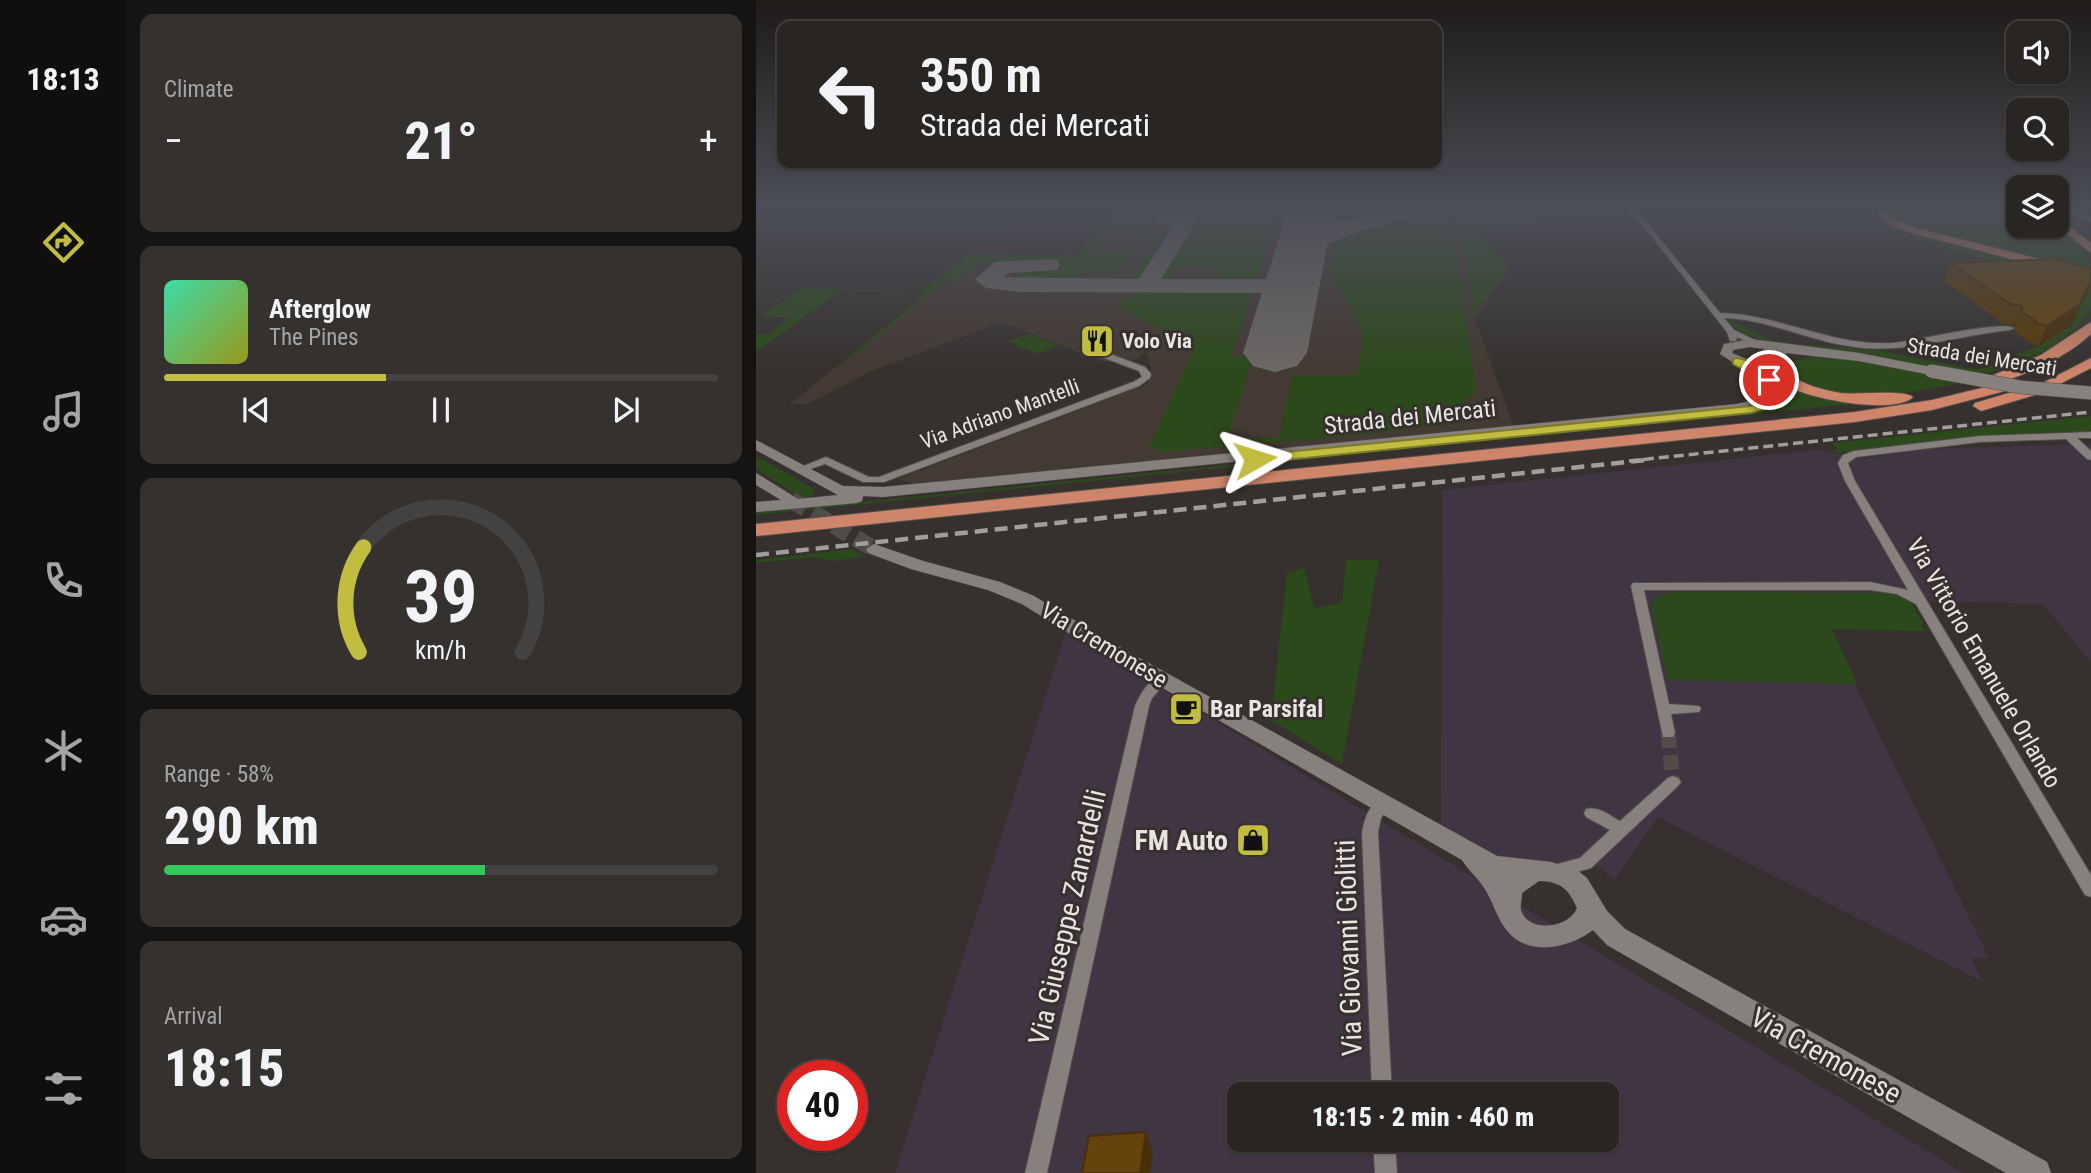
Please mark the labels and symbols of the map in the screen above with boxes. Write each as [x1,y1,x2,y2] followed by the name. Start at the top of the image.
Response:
[1078,322,1116,360] restaurant icon: Volo Via
[1122,329,1192,353] place label: Volo Via
[1906,333,2058,381] street label: Strada dei Mercati
[1739,350,1799,410] pin
[917,374,1083,454] street label: Via Adriano Mantelli
[1323,394,1497,440] street label: Strada dei Mercati
[1218,422,1292,496] position arrow
[1901,533,2067,793] street label: Via Vittorio Emanuele Orlando
[1035,596,1173,694] street label: Via Cremonese
[1167,690,1205,728] cafe icon: Bar Parsifal
[1210,695,1323,723] place label: Bar Parsifal
[1022,786,1113,1048] street label: Via Giuseppe Zanardelli
[1234,821,1272,859] shop icon: FM Auto
[1135,824,1228,857] place label: FM Auto
[1328,839,1369,1057] street label: Via Giovanni Giolitti
[1745,1001,1907,1110] street label: Via Cremonese
[777,1060,868,1151] speed limit sign: 40

